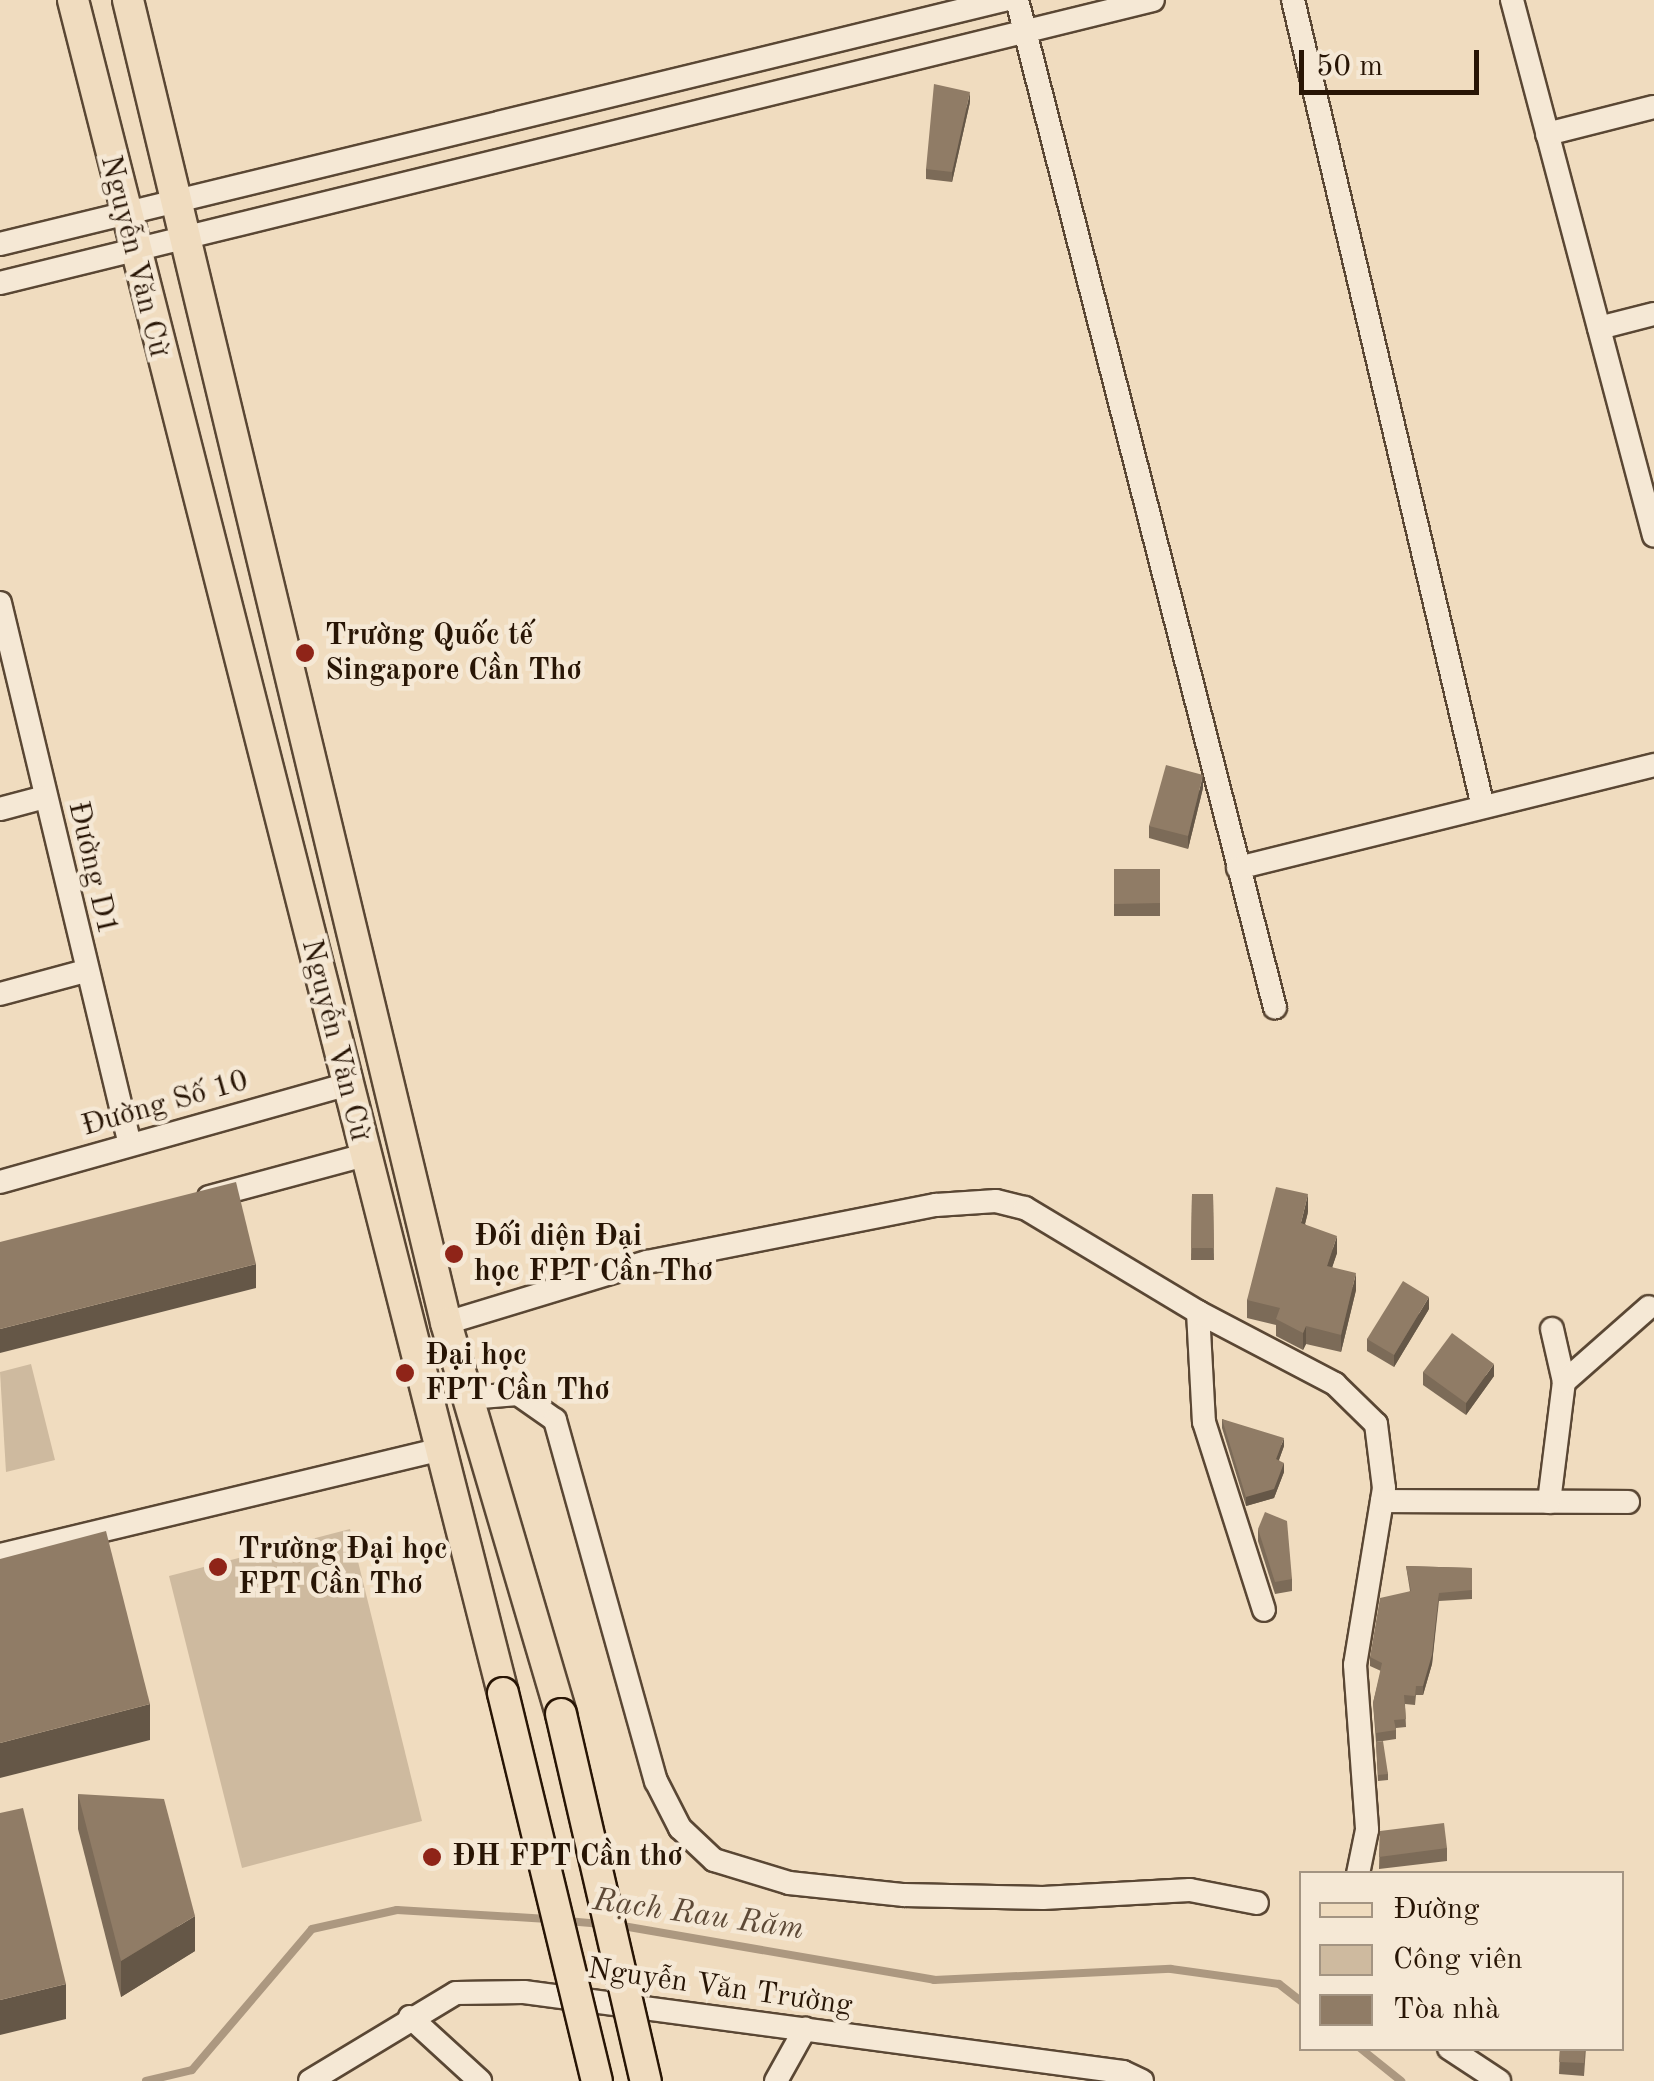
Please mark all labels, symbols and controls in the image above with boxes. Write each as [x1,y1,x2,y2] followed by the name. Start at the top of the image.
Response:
[1304,30,1484,92] scale bar
[1316,52,1383,82] text: 50 m
[92,152,176,360] street label: Nguyễn Văn Cừ
[325,618,582,688] place label: Trường Quốc tế Singapore Cần Thơ
[294,642,316,664] marker: Trường Quốc tế Singapore Cần Thơ
[59,798,125,938] street label: Đường D1
[293,936,377,1144] street label: Nguyễn Văn Cừ
[78,1063,252,1145] street label: Đường Số 10
[474,1219,713,1290] place label: Đối diện Đại học FPT Cần Thơ
[443,1243,465,1265] marker: Đối diện Đại học FPT Cần Thơ
[425,1338,610,1408] place label: Đại học FPT Cần Thơ
[394,1362,416,1384] marker: Đại học FPT Cần Thơ
[238,1532,448,1602] place label: Trường Đại học FPT Cần Thơ
[207,1556,229,1578] marker: Trường Đại học FPT Cần Thơ
[452,1839,683,1875] place label: ĐH FPT Cần thơ
[421,1846,443,1868] marker: ĐH FPT Cần thơ
[1299,1871,1624,2051] legend
[590,1882,806,1950] water label: Rạch Rau Răm
[1393,1895,1479,1925] text: Đường
[1393,1945,1523,1975] text: Công viên
[585,1952,855,2024] street label: Nguyễn Văn Trường
[1393,1995,1500,2025] text: Tòa nhà

